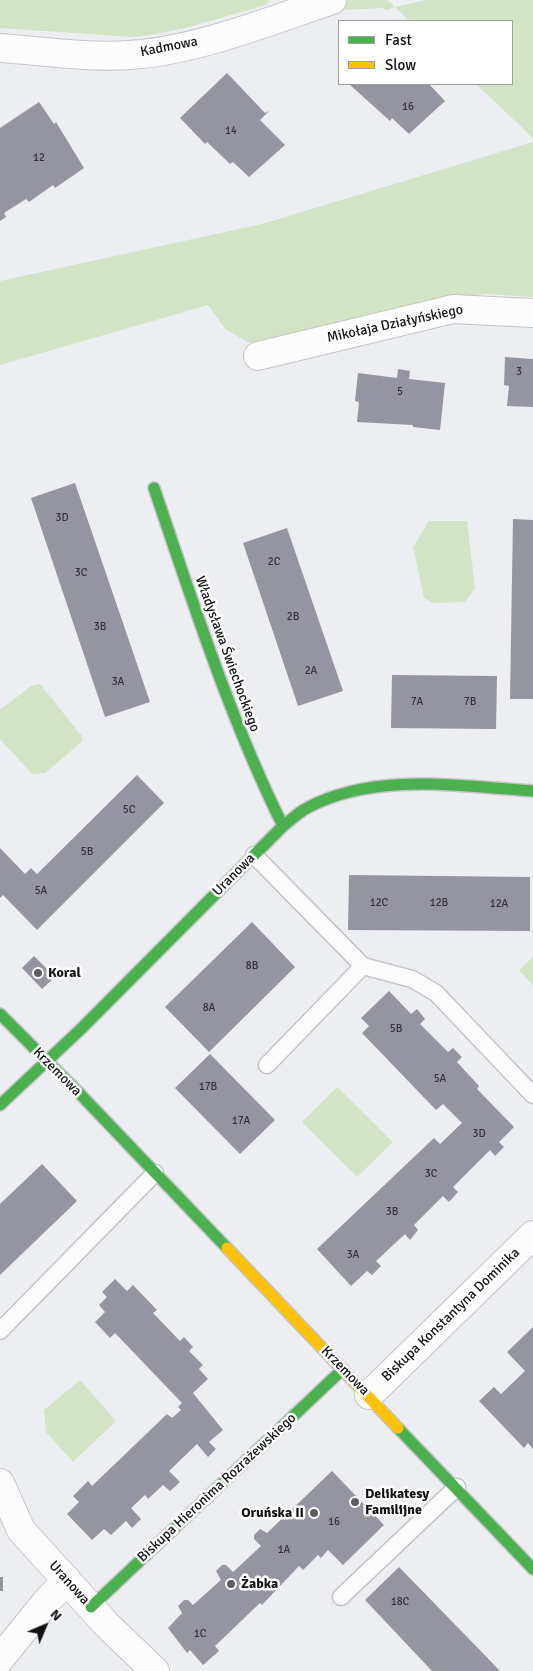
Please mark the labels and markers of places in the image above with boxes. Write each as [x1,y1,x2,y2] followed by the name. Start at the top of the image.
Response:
[48,965,81,981] place label: Koral
[32,967,44,979] marker: Koral
[365,1486,429,1518] place label: Delikatesy Familijne
[349,1496,361,1508] marker: Delikatesy Familijne
[241,1505,304,1521] place label: Oruńska II
[308,1507,320,1519] marker: Oruńska II
[241,1576,278,1592] place label: Żabka
[225,1578,237,1590] marker: Żabka

